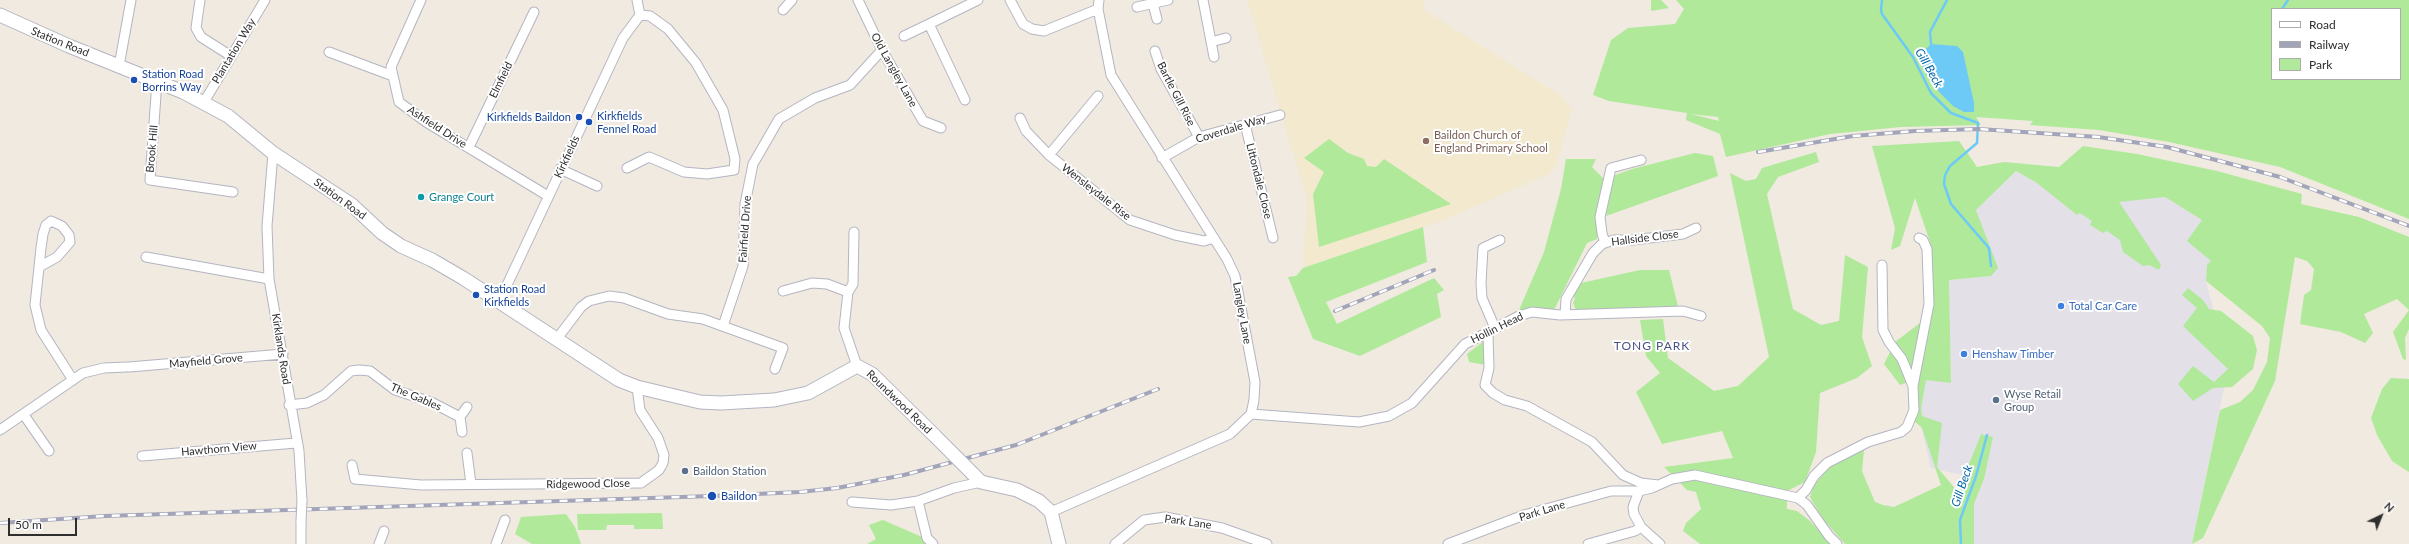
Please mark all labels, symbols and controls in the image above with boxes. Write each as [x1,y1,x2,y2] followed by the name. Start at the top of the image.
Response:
[2271,8,2401,80] legend
[209,16,259,86] street label: Plantation Way
[2309,17,2336,32] text: Road
[29,24,91,60] street label: Station Road
[868,30,920,110] street label: Old Langley Lane
[2309,37,2349,52] text: Railway
[1912,46,1946,90] water label: Gill Beck
[2309,57,2332,72] text: Park
[487,60,515,100] street label: Elmfield
[1154,60,1198,128] street label: Bartle Gill Rise
[142,67,203,93] place label: Station Road Borrins Way
[129,75,139,85] marker: Station Road Borrins Way
[405,103,469,151] street label: Ashfield Drive
[597,109,656,135] place label: Kirkfields Fennel Road
[487,110,571,124] place label: Kirkfields Baildon
[574,112,584,122] marker: Kirkfields Baildon
[1194,112,1268,146] street label: Coverdale Way
[584,117,594,127] marker: Kirkfields Fennel Road
[143,125,161,173] street label: Brook Hill
[1434,128,1548,154] place label: Baildon Church of England Primary School
[551,134,583,180] street label: Kirkfields
[1421,136,1431,146] marker: Baildon Church of England Primary School
[1243,142,1275,220] street label: Littondale Close
[1059,161,1133,223] street label: Wensleydale Rise
[311,176,369,222] street label: Station Road
[429,190,494,204] place label: Grange Court
[416,192,426,202] marker: Grange Court
[736,195,754,263] street label: Fairfield Drive
[1611,227,1679,249] street label: Hallside Close
[1230,281,1254,345] street label: Langley Lane
[484,282,545,308] place label: Station Road Kirkfields
[471,290,481,300] marker: Station Road Kirkfields
[2069,299,2137,313] place label: Total Car Care
[2056,301,2066,311] marker: Total Car Care
[1469,310,1525,346] street label: Hollin Head
[269,312,293,386] street label: Kirklands Road
[1614,339,1690,353] district label: TONG PARK
[1972,347,2054,361] place label: Henshaw Timber
[1959,349,1969,359] marker: Henshaw Timber
[169,351,243,371] street label: Mayfield Grove
[864,368,934,436] street label: Roundwood Road
[389,380,443,414] street label: The Gables
[2004,387,2061,413] place label: Wyse Retail Group
[1991,395,2001,405] marker: Wyse Retail Group
[181,439,257,459] street label: Hawthorn View
[1948,463,1976,509] water label: Gill Beck
[693,464,766,478] place label: Baildon Station
[680,466,690,476] marker: Baildon Station
[546,477,630,491] street label: Ridgewood Close
[721,489,757,503] place label: Baildon
[706,490,718,502] marker: Baildon
[2361,496,2401,536] north arrow
[1517,498,1567,524] street label: Park Lane
[2382,499,2397,514] text: N
[10,510,79,536] scale bar
[1164,512,1212,532] street label: Park Lane
[15,517,42,532] text: 50 m

